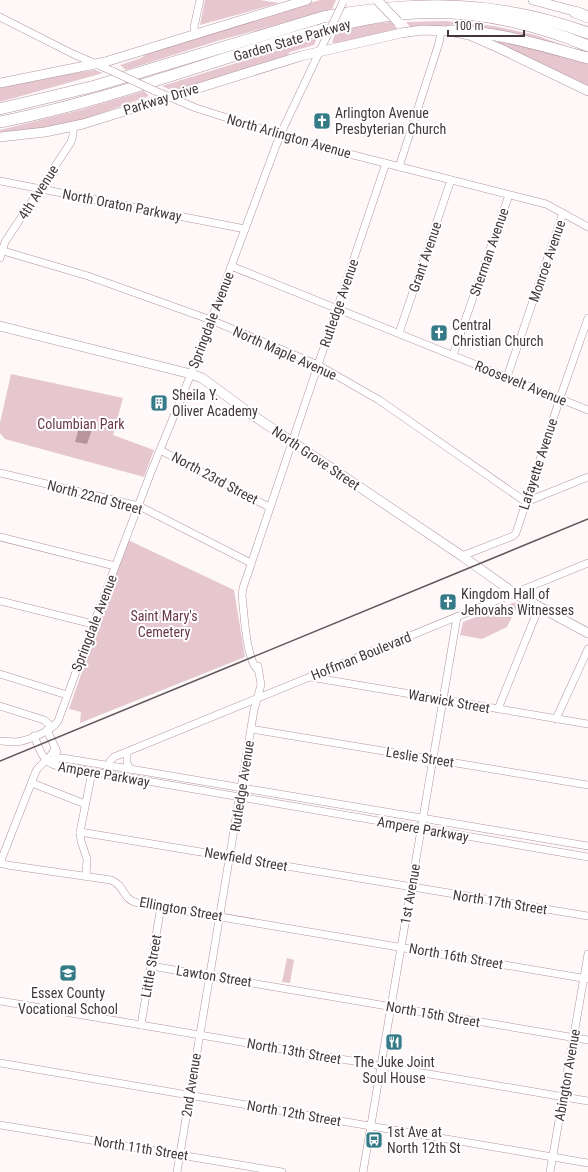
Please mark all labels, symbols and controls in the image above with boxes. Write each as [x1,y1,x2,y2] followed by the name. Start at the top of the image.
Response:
[448,12,524,38] scale bar
[232,16,353,64] street label: Garden State Parkway
[454,19,484,33] text: 100 m
[122,80,201,118] street label: Parkway Drive
[335,105,446,137] place label: Arlington Avenue Presbyterian Church
[225,111,353,161] street label: North Arlington Avenue
[312,111,332,131] church icon: Arlington Avenue Presbyterian Church
[15,162,62,222] street label: 4th Avenue
[61,186,183,224] street label: North Oraton Parkway
[466,205,512,298] street label: Sherman Avenue
[525,218,569,304] street label: Monroe Avenue
[405,219,445,294] street label: Grant Avenue
[316,256,362,349] street label: Rutledge Avenue
[185,269,237,371] street label: Springdale Avenue
[452,317,543,349] place label: Central Christian Church
[231,323,340,383] street label: North Maple Avenue
[429,323,449,343] church icon: Central Christian Church
[473,357,570,409] street label: Roosevelt Avenue
[172,387,258,419] place label: Sheila Y. Oliver Academy
[149,393,169,413] building icon: Sheila Y. Oliver Academy
[37,416,125,432] park label: Columbian Park
[516,416,560,512] street label: Lafayette Avenue
[269,423,363,493] street label: North Grove Street
[169,449,261,507] street label: North 23rd Street
[46,477,144,517] street label: North 22nd Street
[68,572,120,674] street label: Springdale Avenue
[461,586,574,618] place label: Kingdom Hall of Jehovahs Witnesses
[438,592,458,612] church icon: Kingdom Hall of Jehovahs Witnesses
[130,608,198,640] park label: Saint Mary's Cemetery
[309,629,413,683] street label: Hoffman Boulevard
[407,686,491,716] street label: Warwick Street
[227,739,257,833] street label: Rutledge Avenue
[385,744,455,770] street label: Leslie Street
[57,758,151,790] street label: Ampere Parkway
[376,813,470,845] street label: Ampere Parkway
[203,844,289,874] street label: Newfield Street
[397,862,423,925] street label: 1st Avenue
[452,887,548,917] street label: North 17th Street
[138,894,224,924] street label: Ellington Street
[138,933,164,999] street label: Little Street
[408,940,504,972] street label: North 16th Street
[175,962,253,990] street label: Lawton Street
[58,963,78,983] school or university icon: Essex County Vocational School
[18,985,118,1017] place label: Essex County Vocational School
[385,998,481,1030] street label: North 15th Street
[551,1027,583,1122] street label: Abington Avenue
[384,1032,404,1052] restaurant icon: The Juke Joint Soul House
[246,1035,342,1067] street label: North 13th Street
[178,1052,204,1118] street label: 2nd Avenue
[353,1054,435,1086] place label: The Juke Joint Soul House
[246,1097,342,1129] street label: North 12th Street
[387,1124,461,1156] place label: 1st Ave at North 12th St
[364,1130,384,1150] bus stop icon: 1st Ave at North 12th St
[93,1133,189,1163] street label: North 11th Street

